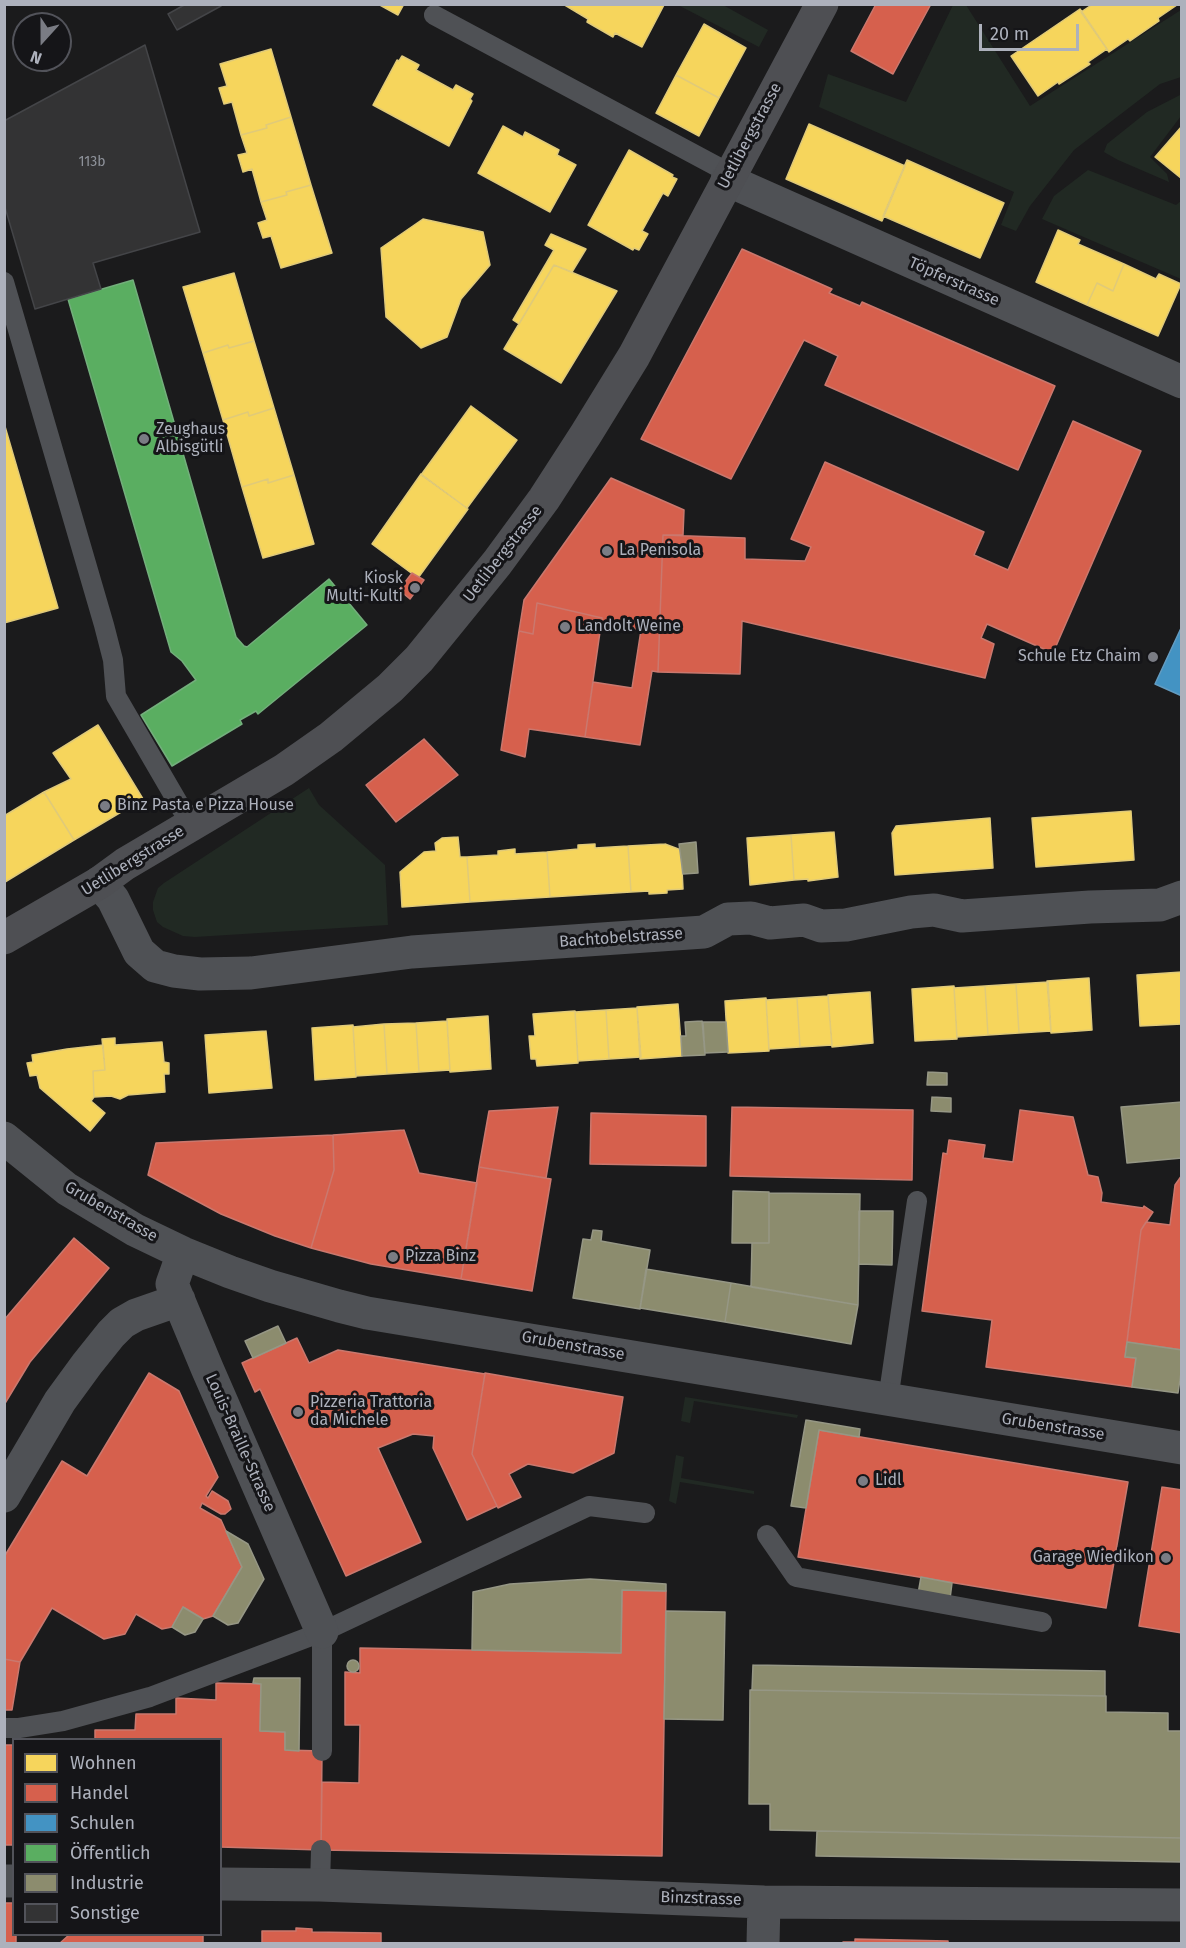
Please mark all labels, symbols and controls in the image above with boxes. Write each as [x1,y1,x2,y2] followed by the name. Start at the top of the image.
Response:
[12,12,72,72] north arrow
[982,12,1082,50] scale bar
[990,23,1029,45] text: 20 m
[28,47,44,68] text: N
[714,80,786,192] street label: Uetlibergstrasse
[78,154,106,170] house number: 113b
[906,254,1002,310] street label: Töpferstrasse
[156,420,225,458] place label: Zeughaus Albisgütli
[137,432,151,446] marker: Zeughaus Albisgütli
[459,502,547,606] street label: Uetlibergstrasse
[619,541,701,561] place label: La Penisola
[600,544,614,558] marker: La Penisola
[326,569,403,607] place label: Kiosk Multi-Kulti
[408,581,422,595] marker: Kiosk Multi-Kulti
[577,617,681,637] place label: Landolt Weine
[558,620,572,634] marker: Landolt Weine
[1018,647,1141,667] place label: Schule Etz Chaim
[1146,650,1160,664] marker: Schule Etz Chaim
[117,796,294,816] place label: Binz Pasta e Pizza House
[98,799,112,813] marker: Binz Pasta e Pizza House
[78,822,188,900] street label: Uetlibergstrasse
[558,924,684,952] street label: Bachtobelstrasse
[61,1178,161,1246] street label: Grubenstrasse
[405,1247,476,1267] place label: Pizza Binz
[386,1250,400,1264] marker: Pizza Binz
[520,1328,626,1364] street label: Grubenstrasse
[201,1371,279,1515] street label: Louis-Braille-Strasse
[310,1393,432,1431] place label: Pizzeria Trattoria da Michele
[291,1405,305,1419] marker: Pizzeria Trattoria da Michele
[1000,1409,1106,1445] street label: Grubenstrasse
[875,1471,902,1491] place label: Lidl
[856,1474,870,1488] marker: Lidl
[1033,1548,1154,1568] place label: Garage Wiedikon
[1159,1551,1173,1565] marker: Garage Wiedikon
[12,1738,222,1936] legend
[70,1752,137,1774] text: Wohnen
[70,1782,128,1804] text: Handel
[70,1812,135,1834] text: Schulen
[70,1842,151,1864] text: Öffentlich
[70,1872,144,1894] text: Industrie
[660,1888,742,1910] street label: Binzstrasse
[70,1902,140,1924] text: Sonstige

